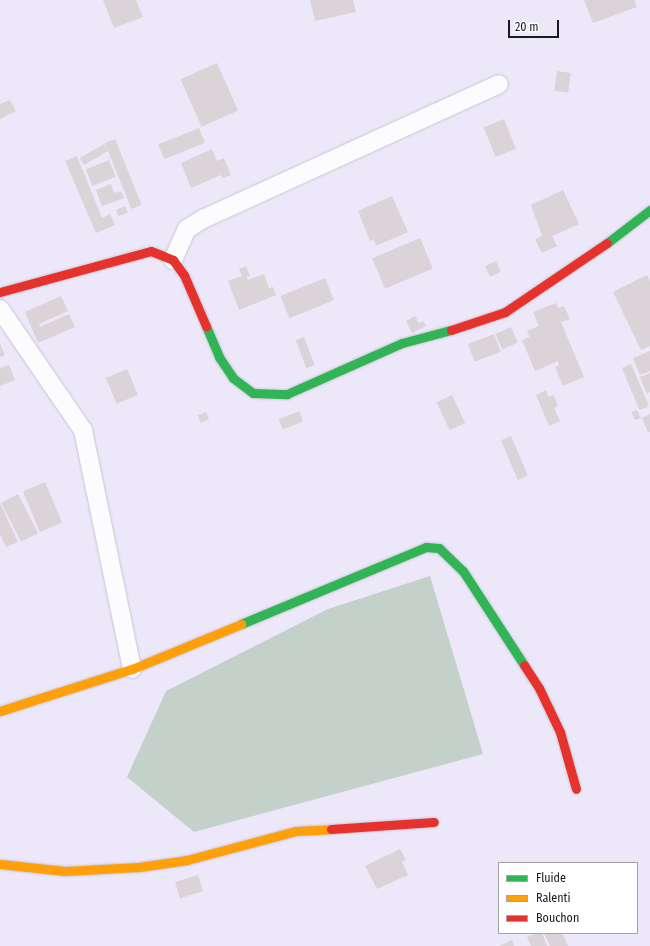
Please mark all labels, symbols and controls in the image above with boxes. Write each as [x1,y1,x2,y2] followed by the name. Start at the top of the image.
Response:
[510,12,561,38] scale bar
[515,20,539,34] text: 20 m
[498,862,638,934] legend
[536,871,566,885] text: Fluide
[536,891,571,905] text: Ralenti
[536,911,579,925] text: Bouchon

